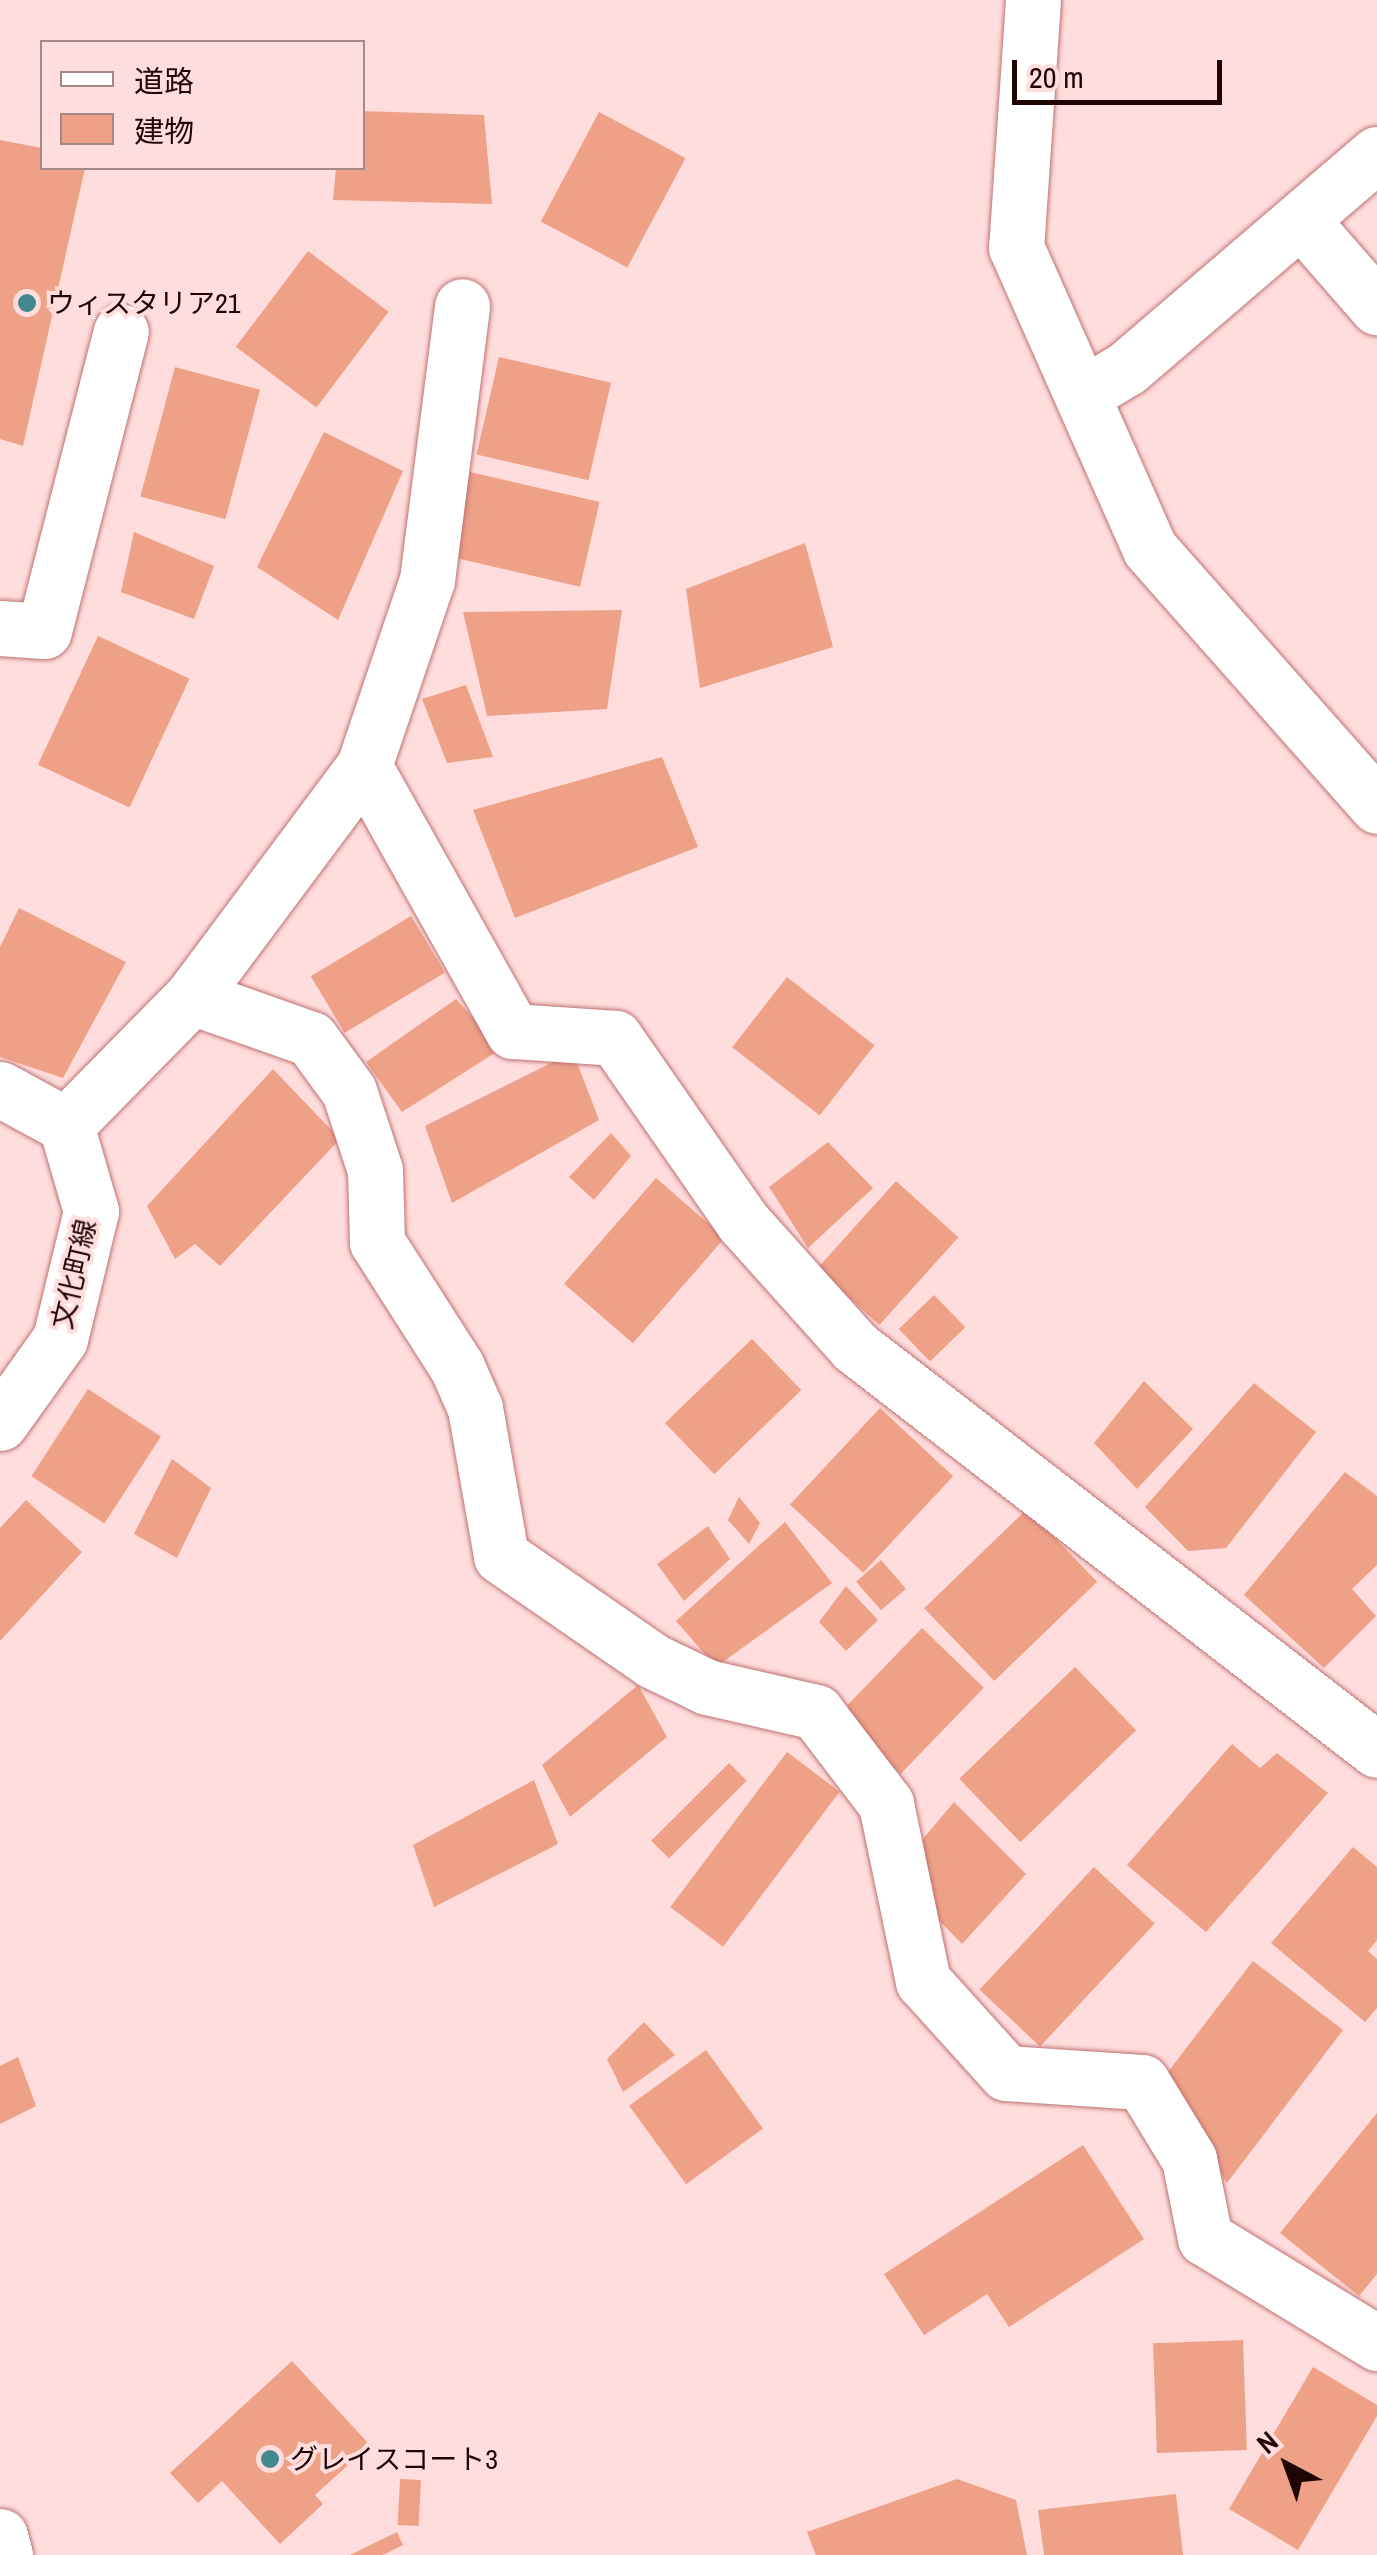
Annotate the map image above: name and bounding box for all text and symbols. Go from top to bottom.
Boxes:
legend [40,40,365,170]
scale bar [1017,40,1227,102]
text: 20 m [1029,57,1084,97]
text: 道路 [134,61,194,101]
text: 建物 [134,111,194,151]
place label: ウィスタリア21 [47,286,241,320]
marker: ウィスタリア21 [16,292,38,314]
street label: 文化町線 [45,1216,103,1332]
north arrow [1237,2415,1337,2515]
text: N [1249,2423,1286,2462]
place label: グレイスコート3 [290,2442,499,2476]
marker: グレイスコート3 [259,2448,281,2470]

